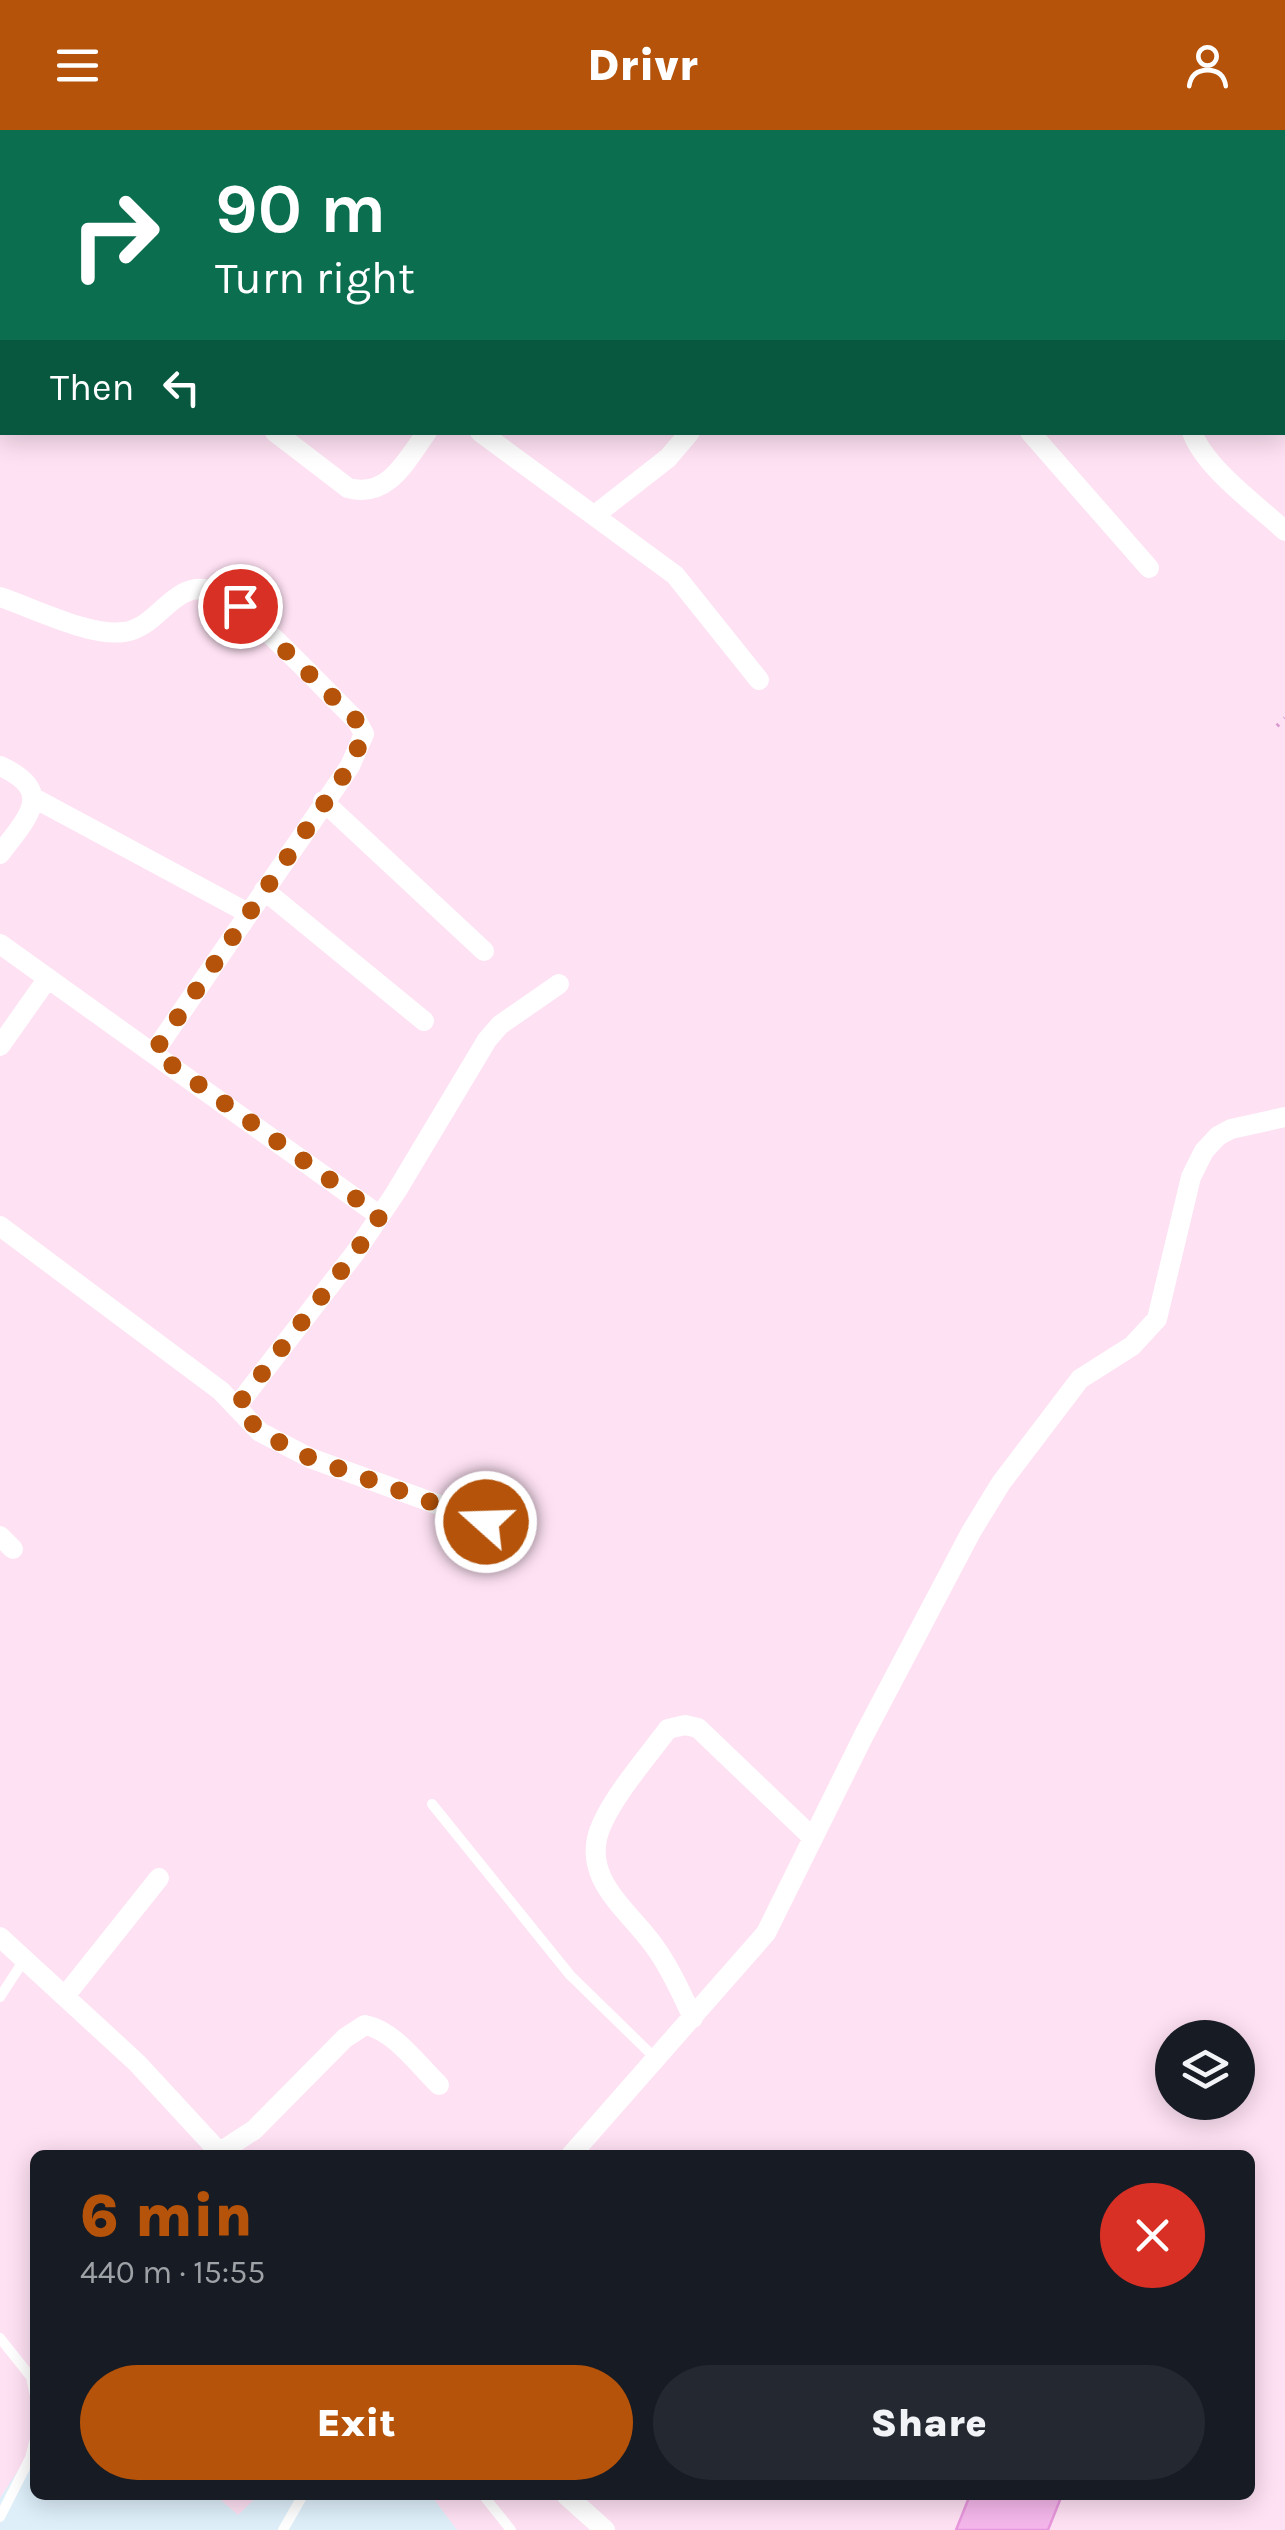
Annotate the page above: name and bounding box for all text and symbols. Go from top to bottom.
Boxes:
icon: menu [50,38,105,93]
icon: person [1180,38,1235,93]
text: Drivr [587,39,698,91]
text: 90 m [215,168,386,250]
icon: right [50,170,180,300]
text: Turn right [215,252,415,304]
icon: left [154,360,209,415]
text: Then [50,365,134,410]
pin [198,564,283,649]
icon: arrive [213,579,268,634]
position arrow [434,1470,538,1574]
map controls [1155,2020,1255,2120]
button: layers [1155,2020,1255,2120]
text: 6 min [80,2181,253,2251]
button: close [1100,2183,1205,2288]
text: 440 m · 15:55 [80,2254,265,2291]
button: Exit [80,2365,633,2480]
button: Share [653,2365,1205,2480]

